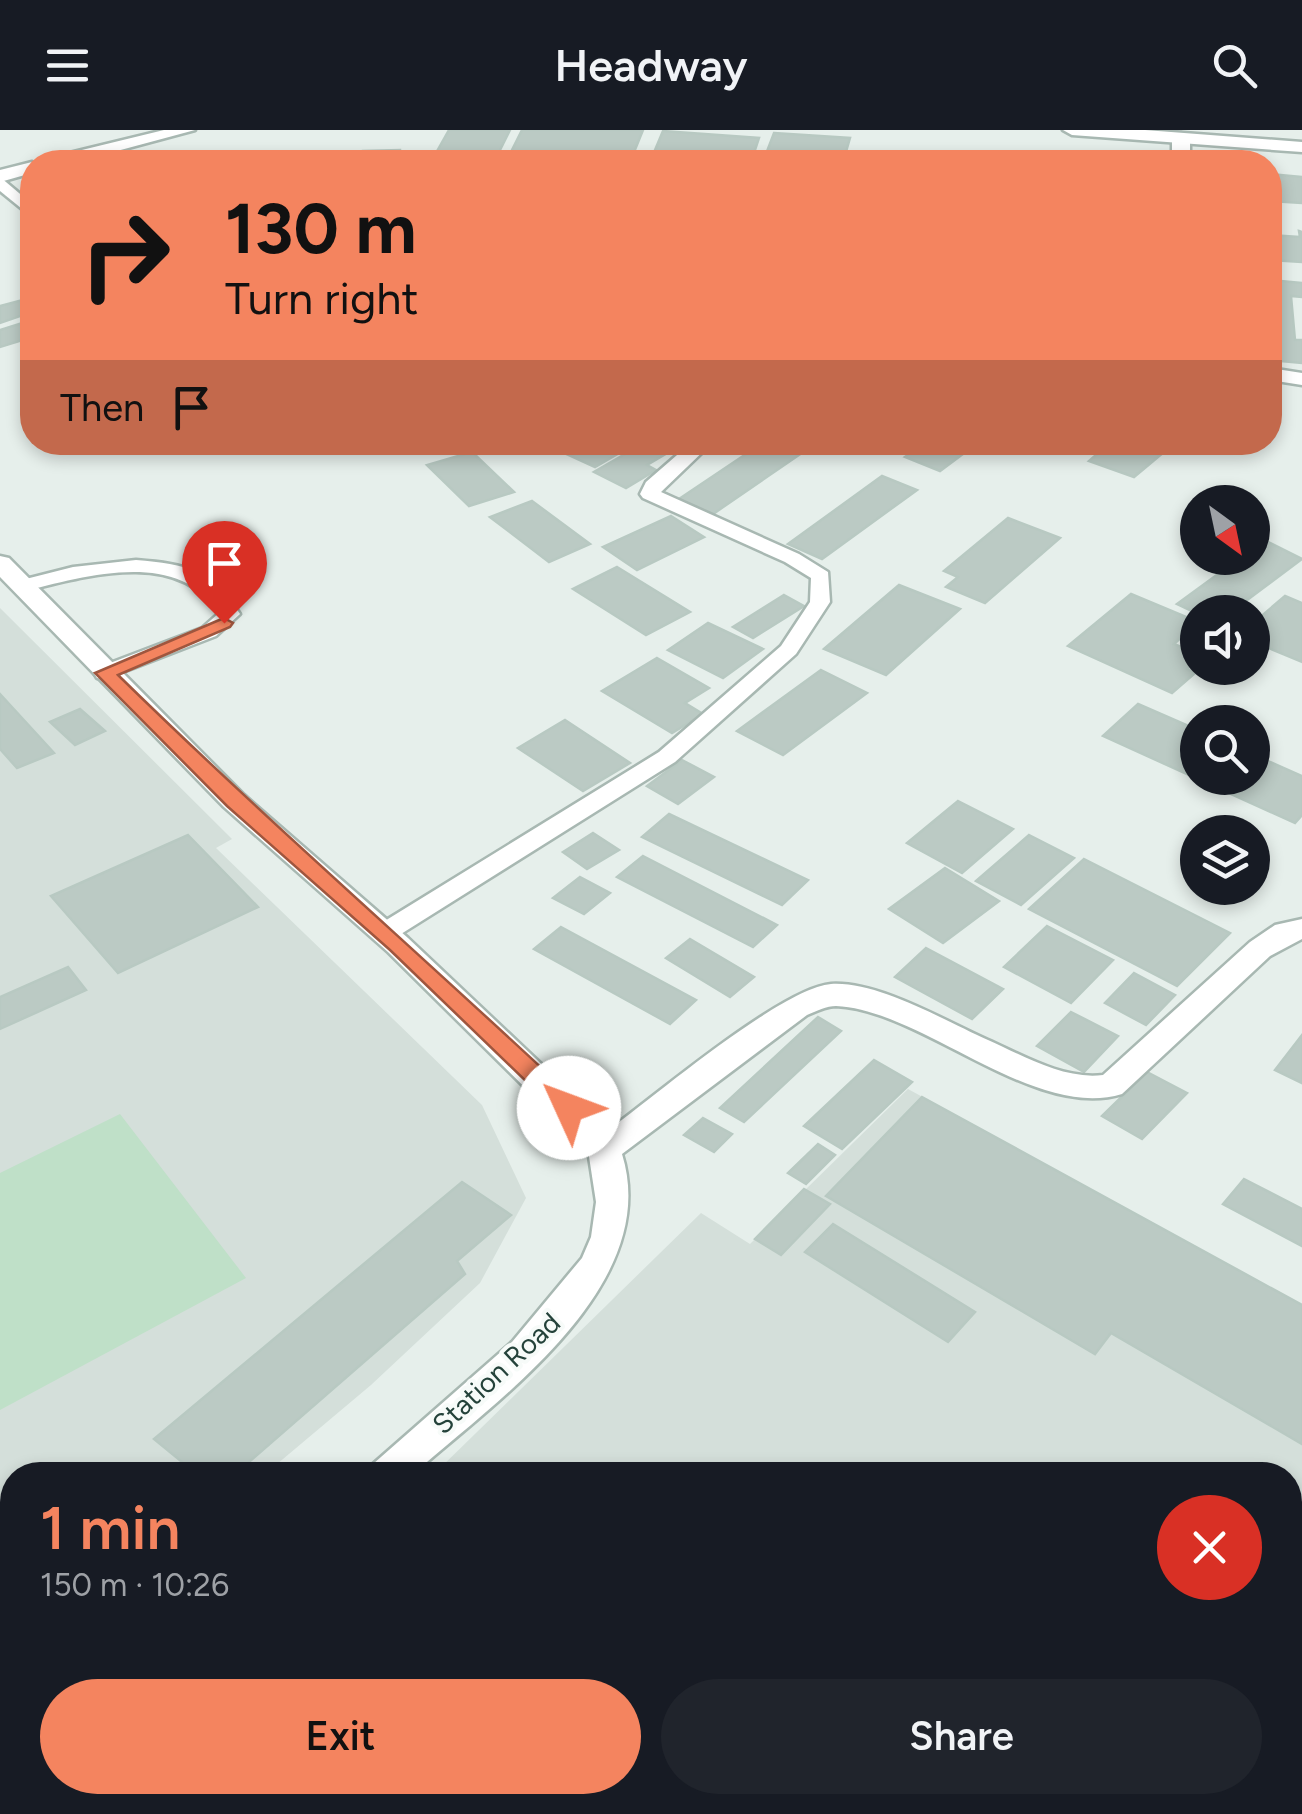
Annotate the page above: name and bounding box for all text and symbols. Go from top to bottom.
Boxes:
icon: menu [40,38,95,93]
text: Headway [555,38,747,92]
icon: search [1207,38,1262,93]
text: 130 m [225,186,417,271]
icon: right [60,190,190,320]
text: Turn right [225,271,418,325]
icon: arrive [164,380,219,435]
text: Then [60,385,144,431]
north arrow [1180,485,1270,575]
map controls [1180,485,1270,905]
pin [182,521,267,624]
icon: arrive [197,536,252,591]
button: sound [1180,595,1270,685]
button: search [1180,705,1270,795]
button: layers [1180,815,1270,905]
position arrow [517,1056,621,1160]
street label: Station Road [425,1305,567,1441]
text: 1 min [40,1492,180,1564]
button: close [1157,1495,1262,1600]
text: 150 m · 10:26 [40,1566,229,1604]
button: Exit [40,1679,641,1794]
button: Share [661,1679,1262,1794]

